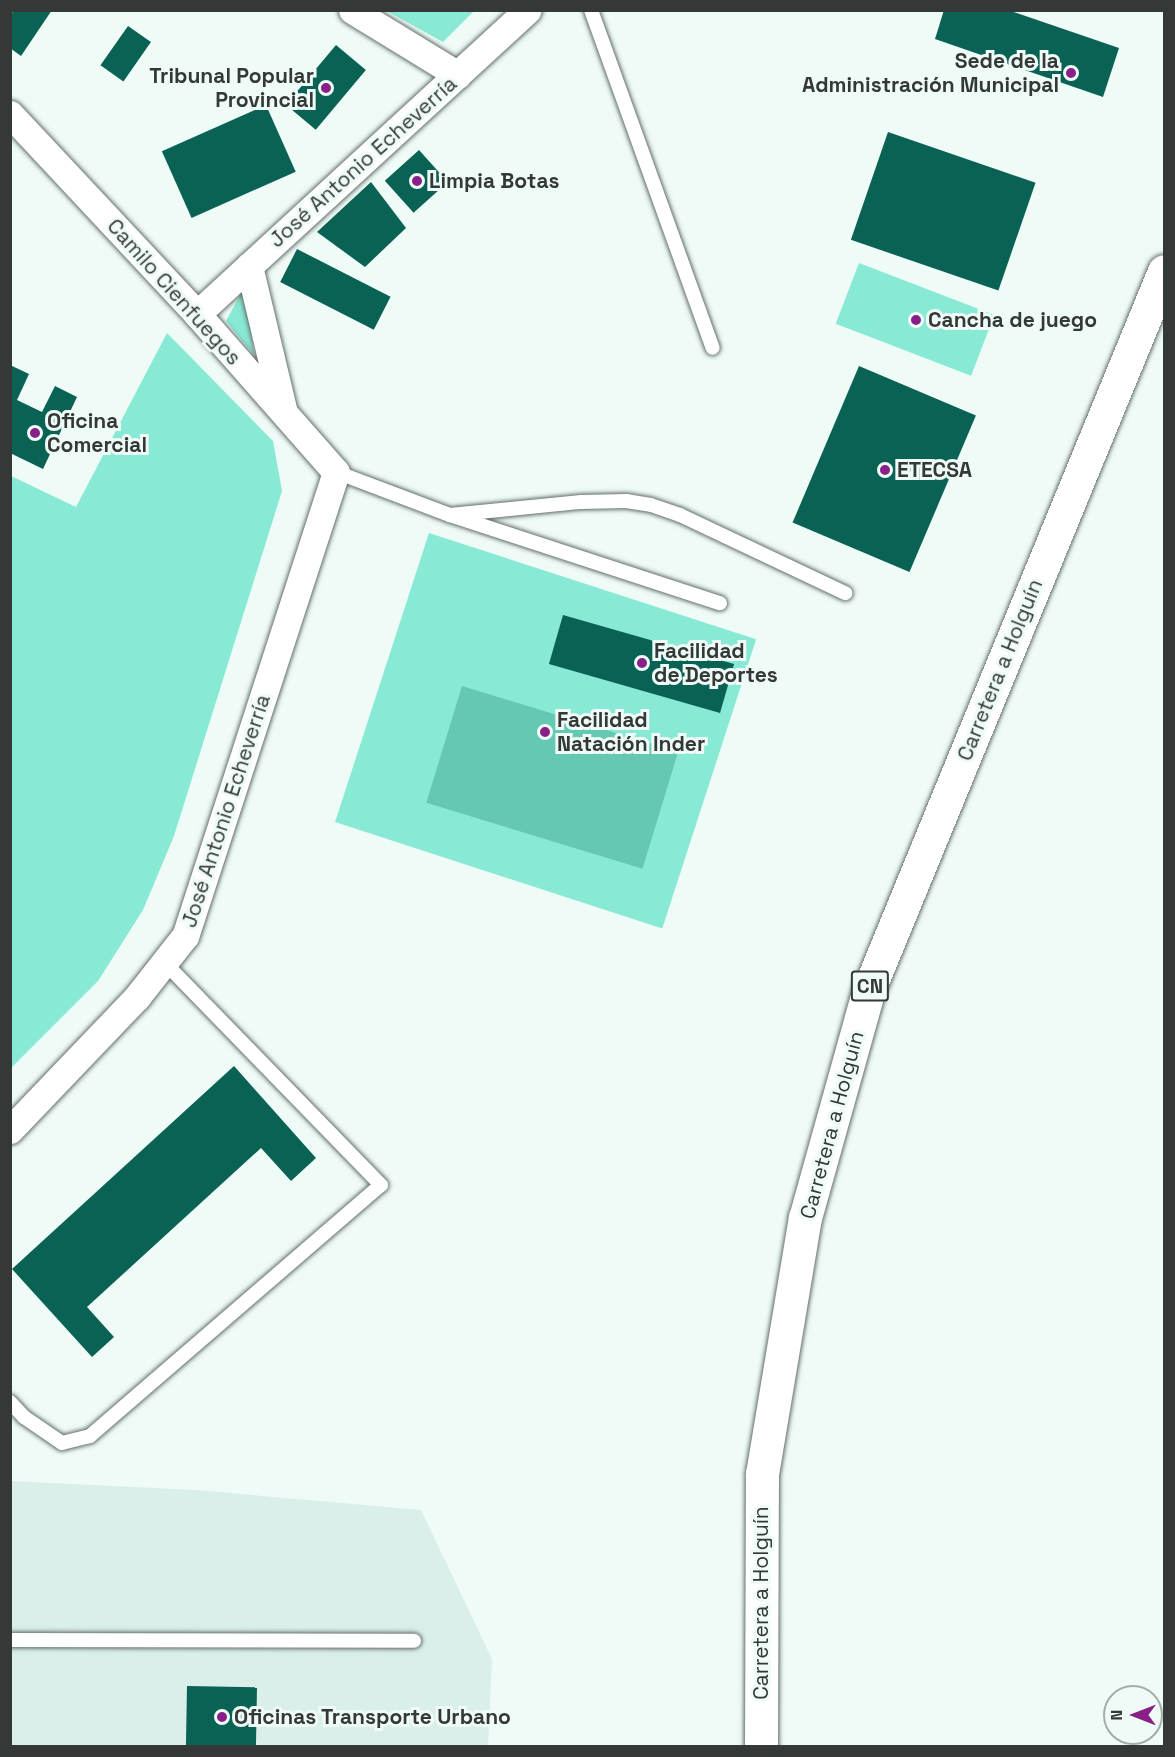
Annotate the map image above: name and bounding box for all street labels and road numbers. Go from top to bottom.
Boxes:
street label: José Antonio Echeverría [264,71,462,253]
street label: Camilo Cienfuegos [102,214,246,370]
street label: Carretera a Holguín [952,576,1048,764]
street label: José Antonio Echeverría [176,691,276,931]
road number: CN [850,969,890,1003]
street label: Carretera a Holguín [795,1028,869,1222]
street label: Carretera a Holguín [748,1506,774,1700]

